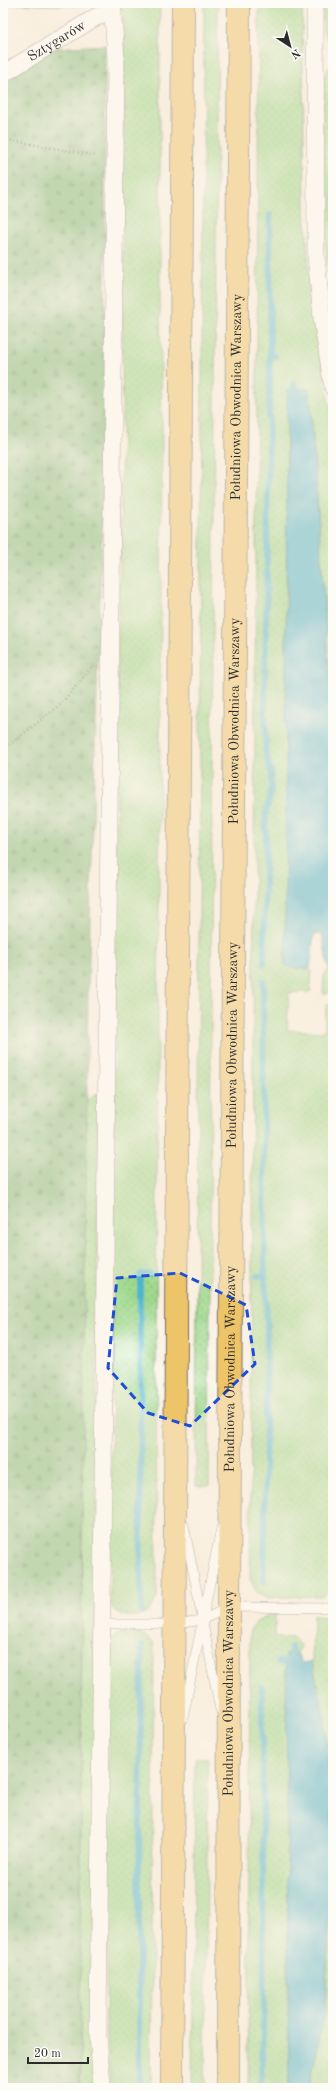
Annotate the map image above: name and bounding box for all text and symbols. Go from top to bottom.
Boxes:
street label: Sztygarów [25,18,88,64]
north arrow [270,26,310,66]
text: N [288,46,302,60]
street label: Południowa Obwodnica Warszawy [229,293,244,501]
street label: Południowa Obwodnica Warszawy [227,617,242,825]
street label: Południowa Obwodnica Warszawy [225,941,240,1149]
street label: Południowa Obwodnica Warszawy [223,1265,238,1473]
street label: Południowa Obwodnica Warszawy [222,1589,236,1796]
scale bar [28,2039,88,2065]
text: 20 m [34,2048,61,2060]

